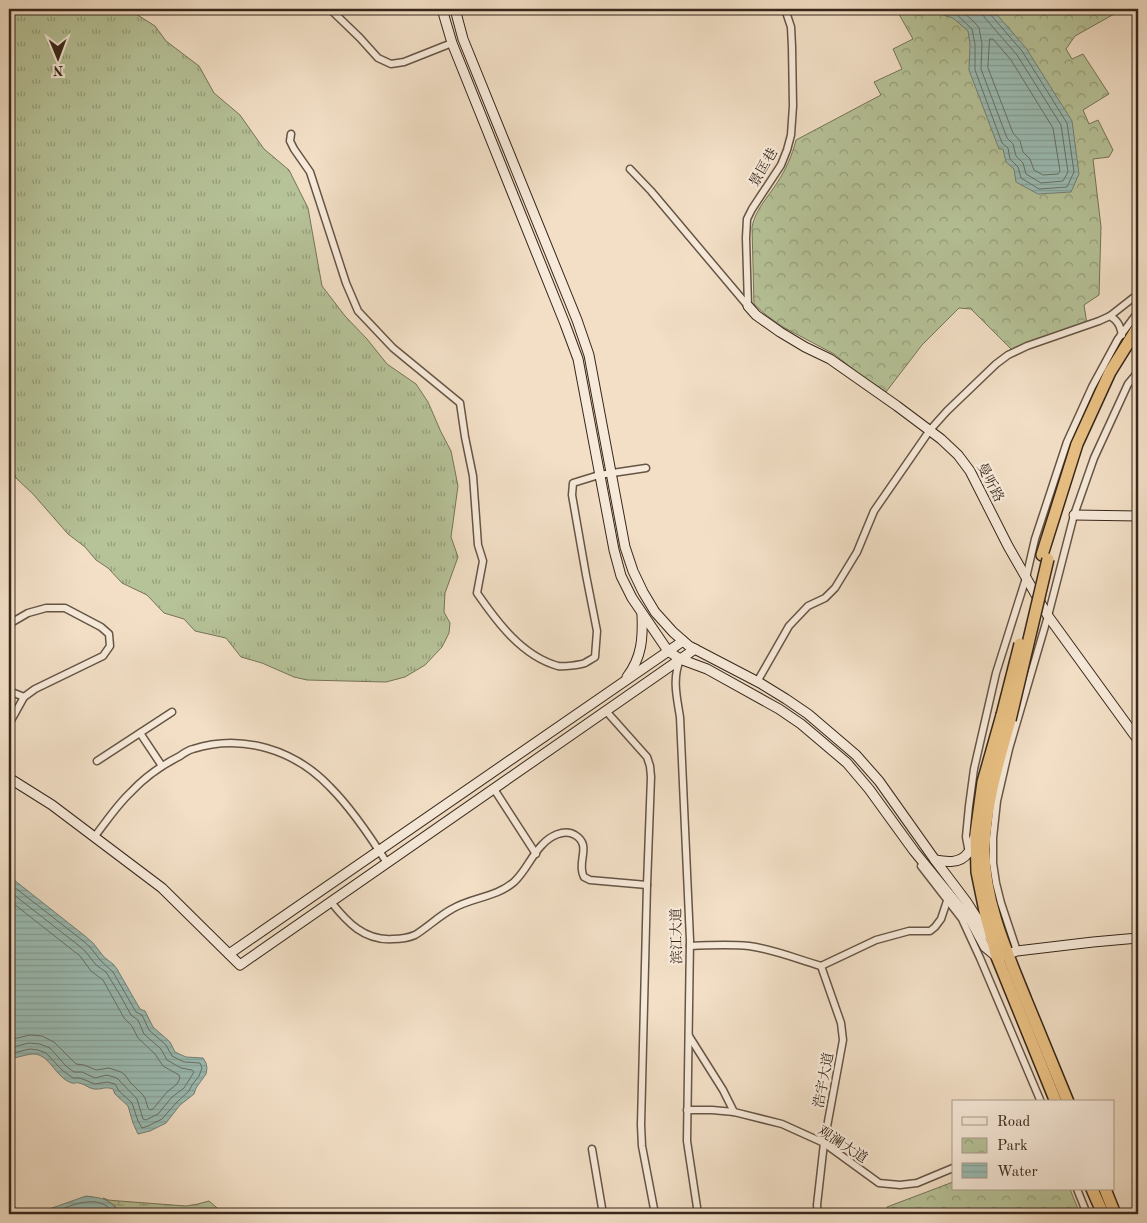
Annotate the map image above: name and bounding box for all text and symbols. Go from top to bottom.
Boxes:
north arrow [32,32,82,82]
text: N [52,63,64,77]
street label: 景匡巷 [746,145,780,189]
street label: 曼听路 [974,460,1007,504]
street label: 滨江大道 [669,908,684,964]
street label: 浩宇大道 [811,1051,836,1109]
legend [952,1100,1114,1190]
text: Road [997,1115,1031,1130]
street label: 观澜大道 [815,1123,870,1166]
text: Park [997,1139,1028,1154]
text: Water [997,1165,1038,1180]

